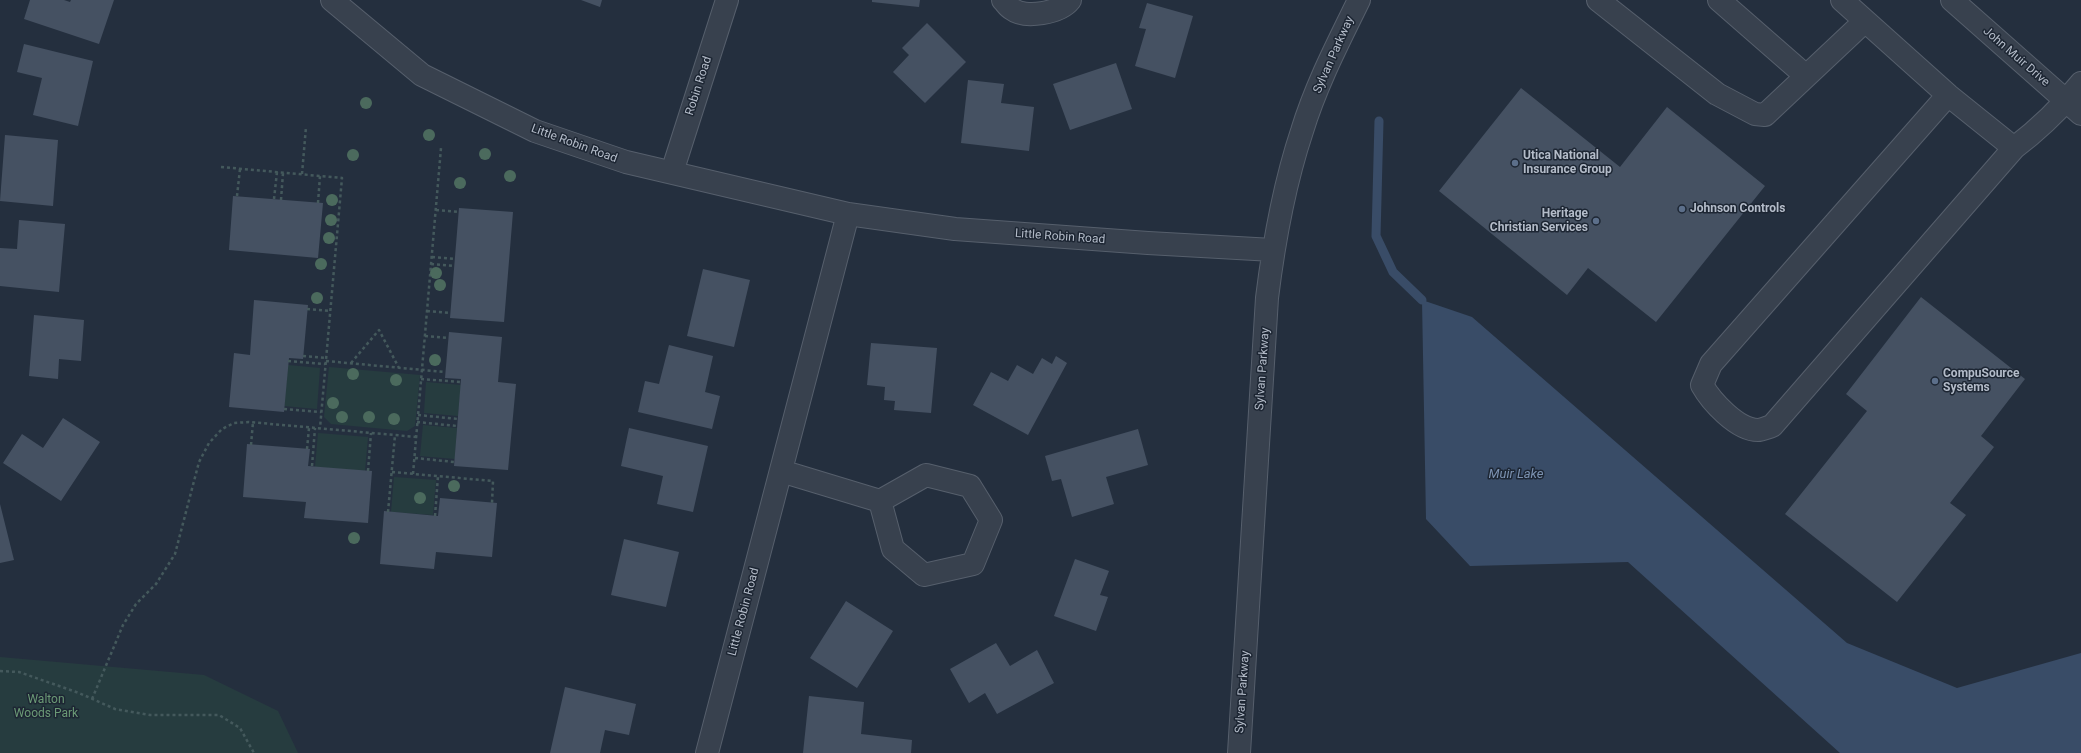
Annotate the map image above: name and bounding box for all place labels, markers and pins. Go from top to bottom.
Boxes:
place label: Utica National Insurance Group [1523,149,1612,177]
marker: Utica National Insurance Group [1510,158,1520,168]
place label: Johnson Controls [1690,202,1785,216]
marker: Johnson Controls [1677,204,1687,214]
place label: Heritage Christian Services [1490,207,1588,235]
marker: Heritage Christian Services [1591,216,1601,226]
place label: CompuSource Systems [1943,367,2019,395]
marker: CompuSource Systems [1930,376,1940,386]

